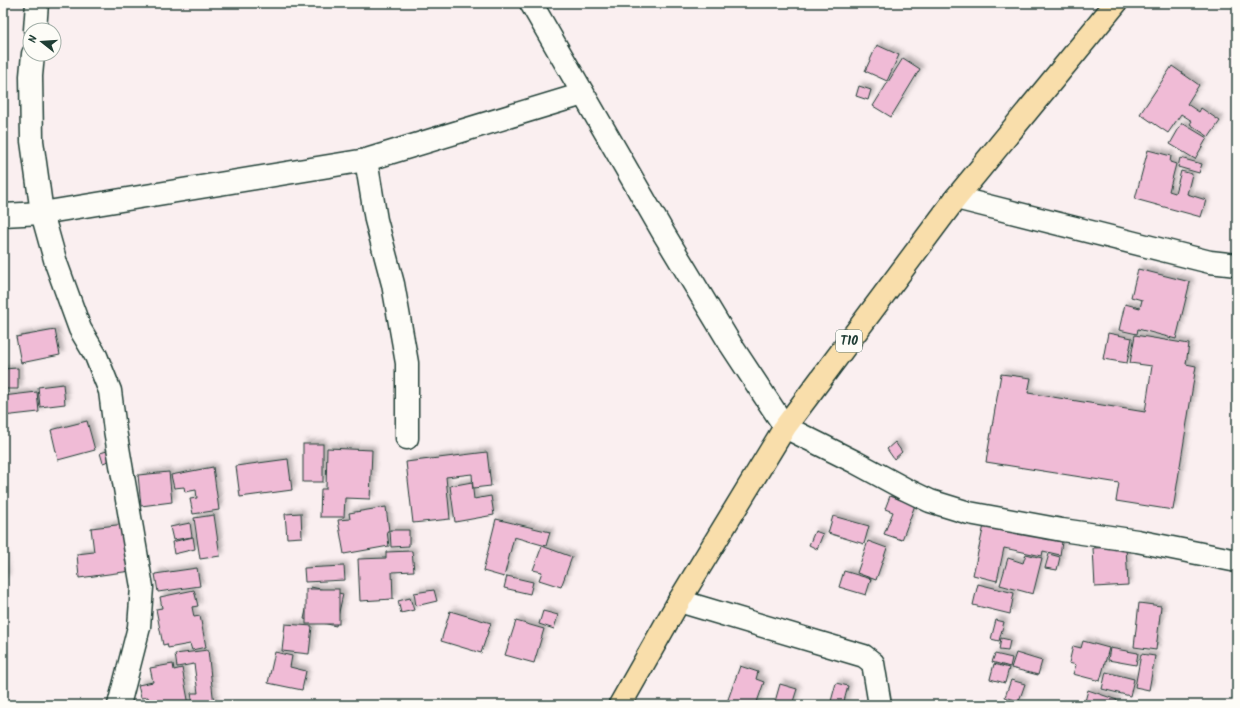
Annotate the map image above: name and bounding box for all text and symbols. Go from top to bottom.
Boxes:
north arrow [22,22,62,62]
text: N [24,33,43,45]
road number: T10 [836,330,862,352]

